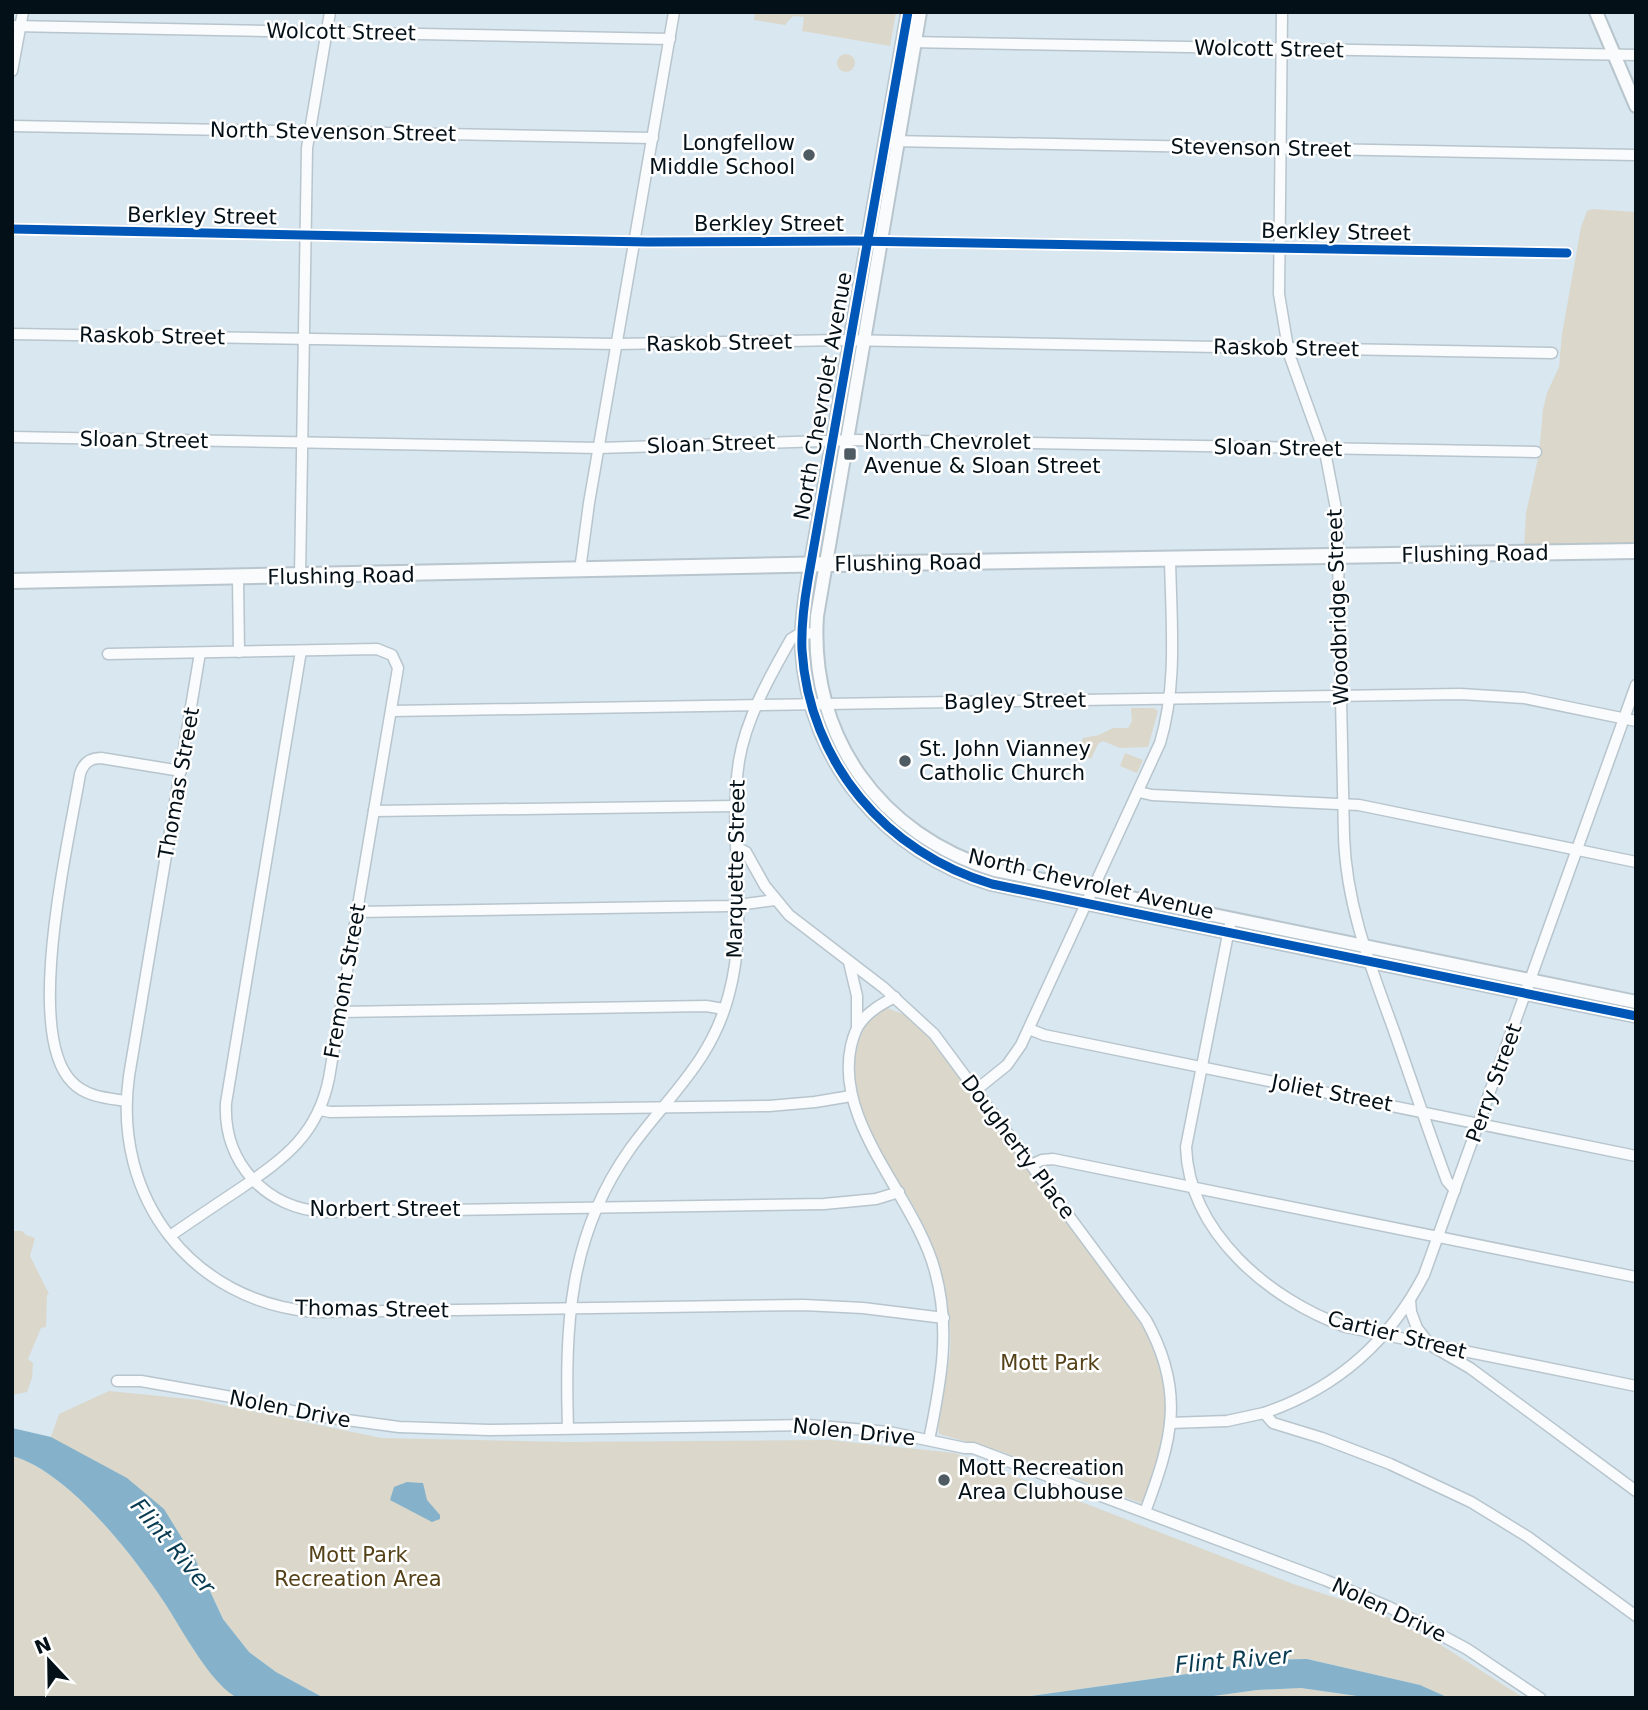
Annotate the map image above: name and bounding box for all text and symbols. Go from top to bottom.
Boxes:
street label: Wolcott Street [266,19,416,45]
street label: Wolcott Street [1194,36,1344,62]
street label: North Stevenson Street [210,118,456,146]
place label: Longfellow Middle School [649,131,795,179]
street label: Stevenson Street [1170,134,1352,162]
marker: Longfellow Middle School [801,147,817,163]
street label: Berkley Street [127,203,277,229]
street label: Berkley Street [694,212,844,236]
street label: Berkley Street [1261,219,1411,245]
street label: North Chevrolet Avenue [789,270,857,522]
street label: Raskob Street [79,323,225,349]
street label: Raskob Street [646,330,792,356]
street label: Raskob Street [1213,335,1359,361]
street label: Sloan Street [79,427,209,453]
street label: Sloan Street [646,430,776,458]
place label: North Chevrolet Avenue & Sloan Street [864,430,1100,478]
street label: Sloan Street [1213,435,1343,461]
marker: North Chevrolet Avenue & Sloan Street [842,446,858,462]
street label: Woodbridge Street [1323,508,1353,706]
street label: Flushing Road [1401,541,1549,567]
street label: Flushing Road [834,550,982,576]
street label: Flushing Road [267,563,415,589]
street label: Bagley Street [944,688,1086,714]
street label: Thomas Street [154,705,204,862]
place label: St. John Vianney Catholic Church [919,737,1091,785]
marker: St. John Vianney Catholic Church [897,753,913,769]
street label: Marquette Street [722,779,750,959]
street label: North Chevrolet Avenue [966,844,1216,924]
street label: Fremont Street [320,902,370,1060]
street label: Perry Street [1461,1020,1527,1146]
street label: Joliet Street [1268,1069,1394,1116]
street label: Dougherty Place [956,1070,1080,1224]
street label: Norbert Street [310,1197,460,1221]
street label: Thomas Street [294,1296,449,1322]
street label: Cartier Street [1325,1306,1469,1364]
park label: Mott Park [1000,1351,1101,1375]
street label: Nolen Drive [227,1385,353,1433]
street label: Nolen Drive [791,1414,917,1450]
place label: Mott Recreation Area Clubhouse [958,1456,1124,1504]
marker: Mott Recreation Area Clubhouse [936,1472,952,1488]
water label: Flint River [126,1493,221,1600]
park label: Mott Park Recreation Area [274,1543,442,1591]
street label: Nolen Drive [1328,1573,1450,1647]
north arrow [14,1626,84,1696]
text: N [31,1632,54,1658]
water label: Flint River [1174,1642,1294,1678]

